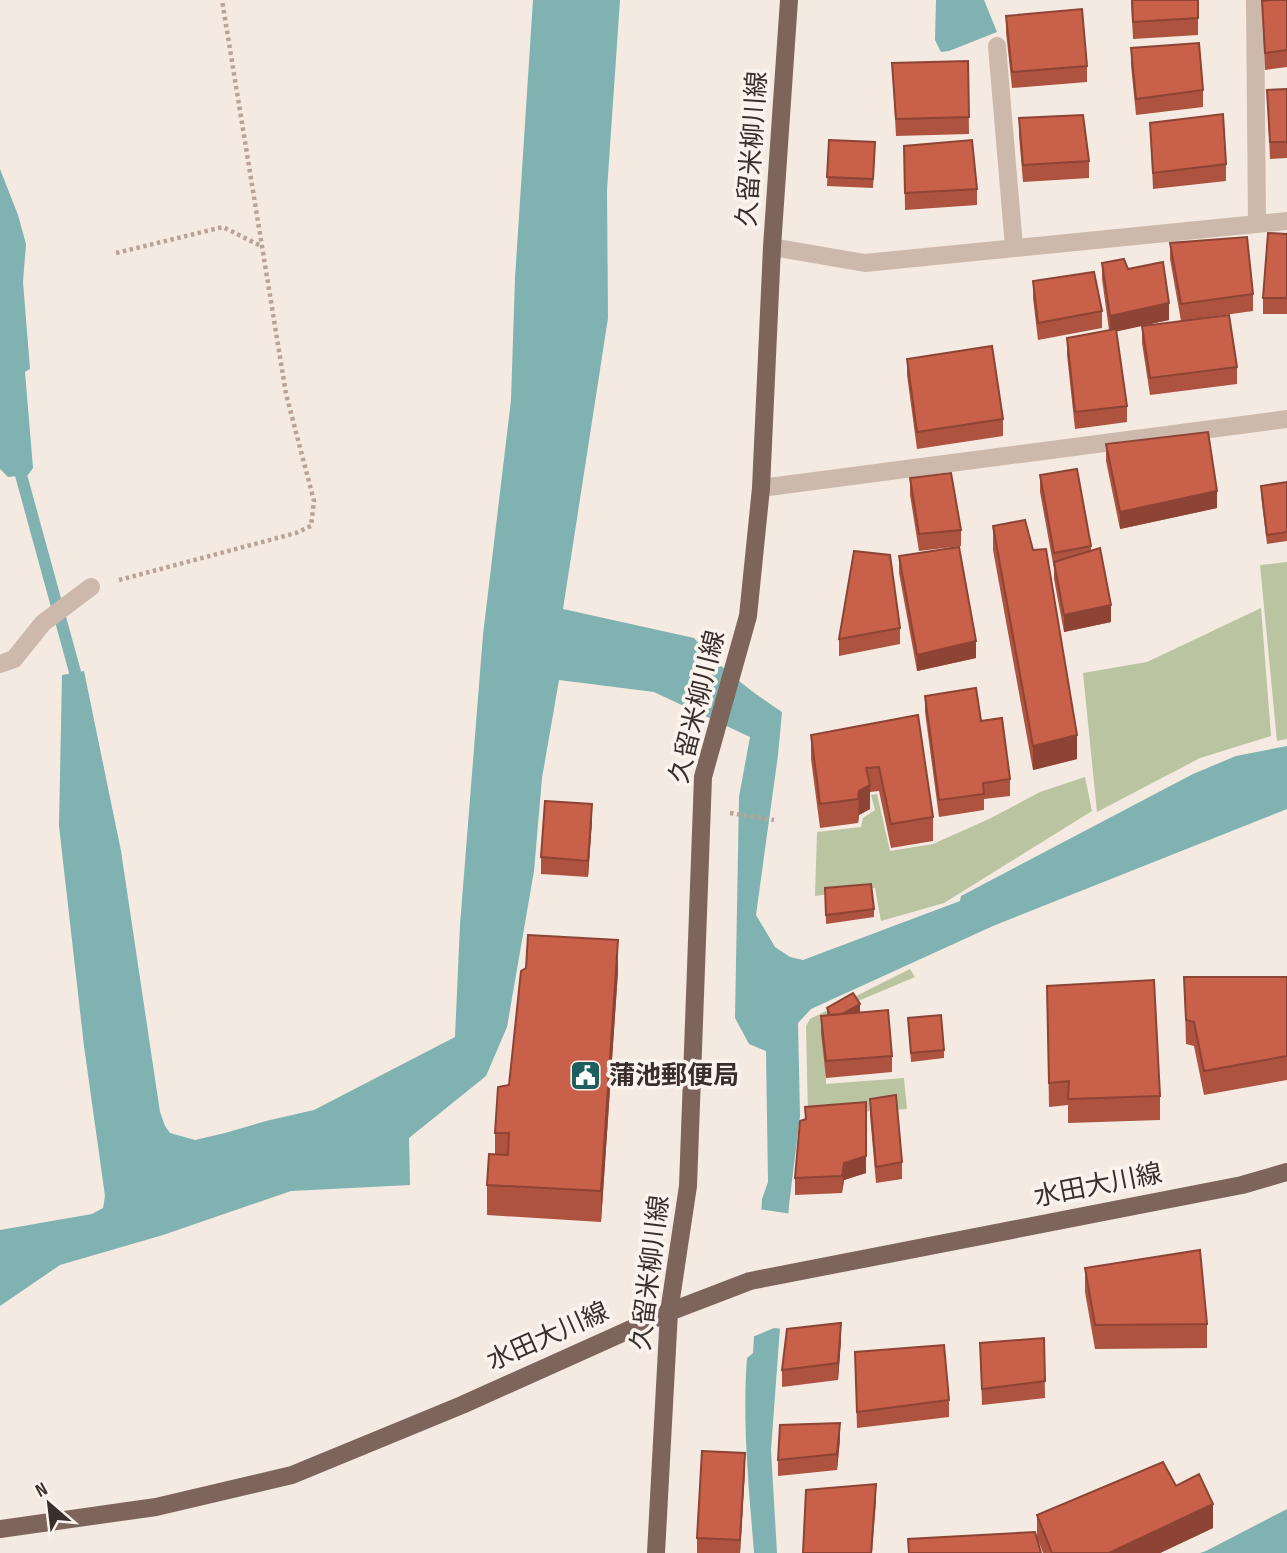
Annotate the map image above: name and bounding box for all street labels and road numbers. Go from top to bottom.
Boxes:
street label: 久留米柳川線 [732,70,774,228]
street label: 久留米柳川線 [664,628,732,786]
street label: 水田大川線 [1031,1158,1165,1214]
street label: 久留米柳川線 [626,1194,676,1352]
street label: 水田大川線 [482,1296,614,1378]

